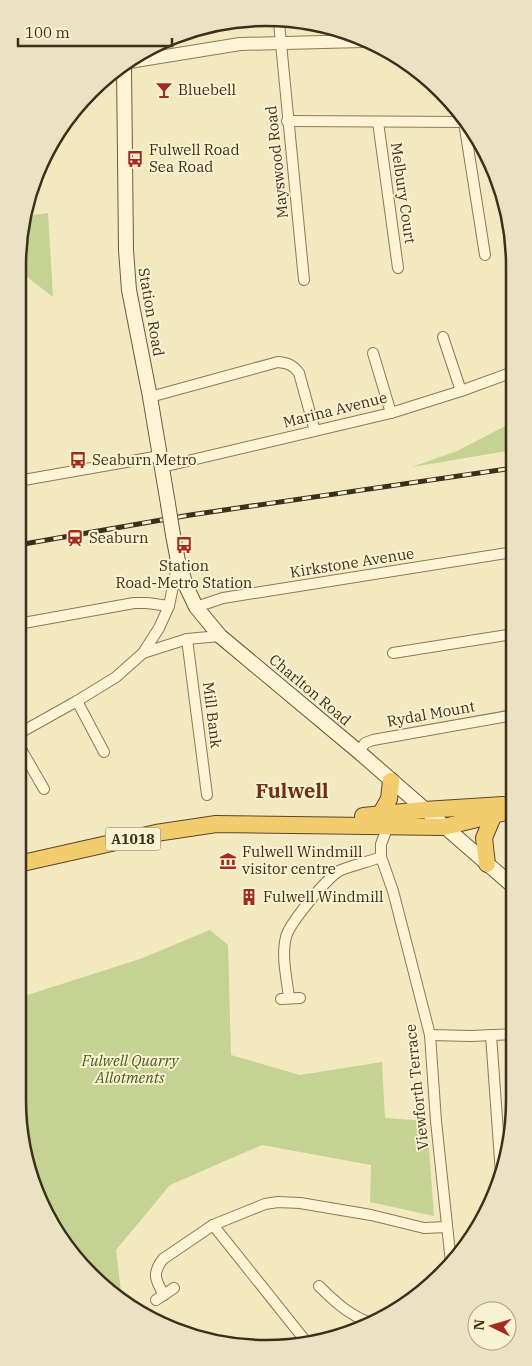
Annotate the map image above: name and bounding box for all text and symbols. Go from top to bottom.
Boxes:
scale bar [18,15,171,47]
text: 100 m [25,23,70,42]
bar icon: Bluebell [154,80,174,100]
place label: Bluebell [178,80,236,99]
street label: Mayswood Road [261,105,292,219]
place label: Fulwell Road Sea Road [149,140,240,176]
street label: Melbury Court [387,141,420,245]
bus stop icon: Fulwell Road Sea Road [125,149,145,169]
street label: Station Road [134,266,169,358]
street label: Marina Avenue [281,387,389,432]
bus stop icon: Seaburn Metro [68,450,88,470]
place label: Seaburn Metro [92,450,197,469]
station icon: Seaburn [65,528,85,548]
place label: Seaburn [89,528,149,547]
bus stop icon: Station Road-Metro Station [174,535,194,555]
street label: Kirkstone Avenue [288,543,415,582]
place label: Station Road-Metro Station [116,556,253,592]
street label: Charlton Road [266,650,355,729]
street label: Mill Bank [199,681,226,750]
street label: Rydal Mount [385,696,476,731]
district label: Fulwell [256,777,328,804]
road number: A1018 [106,828,160,851]
place label: Fulwell Windmill visitor centre [242,842,363,878]
museum icon: Fulwell Windmill visitor centre [218,851,238,871]
building icon: Fulwell Windmill [239,887,259,907]
place label: Fulwell Windmill [263,887,384,906]
street label: Viewforth Terrace [400,1023,433,1151]
park label: Fulwell Quarry Allotments [81,1051,179,1087]
north arrow [467,1301,517,1351]
text: N [470,1319,488,1331]

